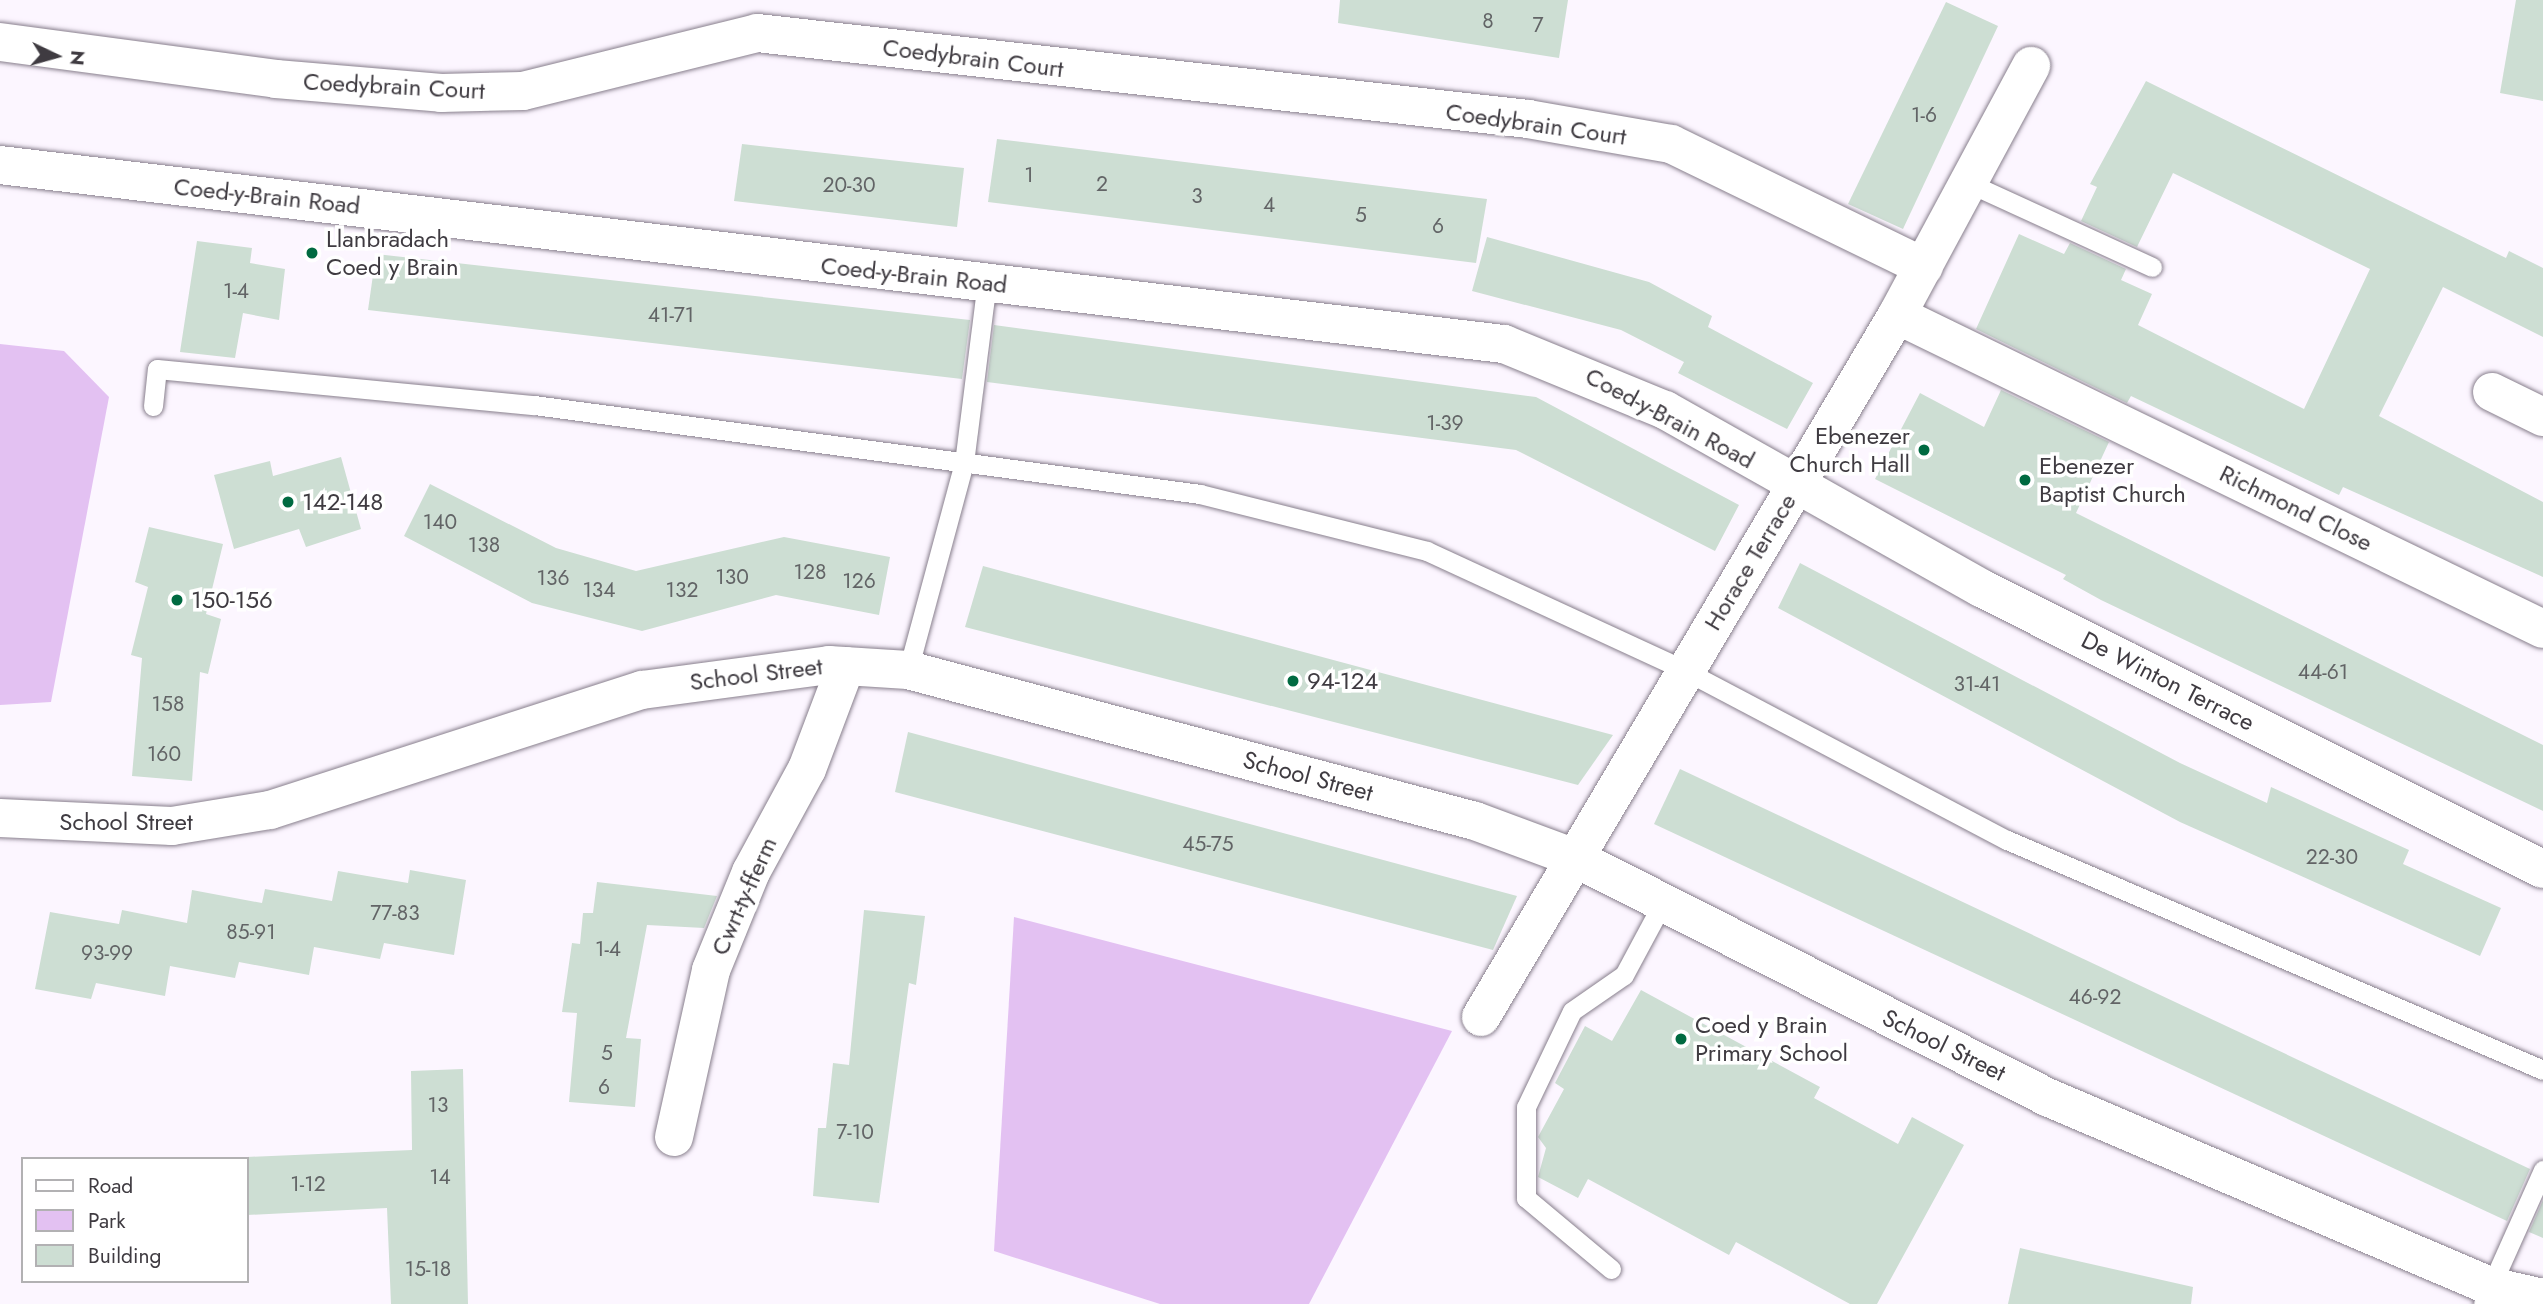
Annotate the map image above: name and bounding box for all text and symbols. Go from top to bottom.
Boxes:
house number: 8 [1482,8,1494,34]
house number: 7 [1532,12,1544,38]
north arrow [21,21,91,91]
street label: Coedybrain Court [881,33,1065,83]
text: N [63,49,92,67]
street label: Coedybrain Court [302,67,486,105]
street label: Coedybrain Court [1444,97,1628,151]
house number: 1-6 [1911,102,1937,128]
house number: 1 [1024,162,1034,188]
house number: 2 [1096,171,1108,197]
street label: Coed-y-Brain Road [172,172,362,220]
house number: 20-30 [822,172,876,198]
house number: 3 [1191,183,1203,209]
house number: 4 [1263,192,1275,218]
house number: 5 [1355,202,1367,228]
house number: 6 [1432,213,1444,239]
place label: Llanbradach Coed y Brain [326,225,459,281]
marker: Llanbradach Coed y Brain [304,245,320,261]
street label: Coed-y-Brain Road [819,251,1009,299]
house number: 1-4 [223,278,249,304]
house number: 41-71 [648,302,694,328]
street label: Coed-y-Brain Road [1581,361,1759,475]
house number: 1-39 [1426,410,1464,436]
place label: Ebenezer Church Hall [1789,422,1910,478]
marker: Ebenezer Church Hall [1916,442,1932,458]
place label: Ebenezer Baptist Church [2039,452,2186,508]
street label: Richmond Close [2215,459,2377,557]
marker: Ebenezer Baptist Church [2017,472,2033,488]
place label: 142-148 [302,488,383,516]
street label: Horace Terrace [1698,489,1802,635]
marker: 142-148 [280,494,296,510]
house number: 140 [423,509,457,535]
house number: 138 [468,532,500,558]
house number: 128 [794,559,826,585]
house number: 130 [715,564,749,590]
house number: 136 [536,565,570,591]
house number: 126 [842,568,876,594]
house number: 134 [582,577,616,603]
house number: 132 [666,577,698,603]
place label: 150-156 [191,586,273,614]
marker: 150-156 [169,592,185,608]
street label: De Winton Terrace [2077,625,2259,737]
street label: School Street [688,652,824,696]
house number: 44-61 [2298,659,2348,685]
place label: 94-124 [1307,667,1378,695]
house number: 31-41 [1953,671,2001,697]
marker: 94-124 [1285,673,1301,689]
house number: 158 [152,691,184,717]
house number: 160 [147,741,181,767]
street label: School Street [1240,745,1376,807]
street label: School Street [59,808,193,836]
house number: 45-75 [1182,831,1234,857]
street label: Cwrt-ty-fferm [705,833,783,959]
house number: 22-30 [2306,844,2358,870]
house number: 77-83 [370,900,420,926]
house number: 85-91 [226,919,276,945]
house number: 1-4 [595,936,621,962]
house number: 93-99 [81,940,133,966]
house number: 46-92 [2069,984,2121,1010]
street label: School Street [1878,1003,2010,1087]
place label: Coed y Brain Primary School [1695,1011,1848,1067]
marker: Coed y Brain Primary School [1673,1031,1689,1047]
house number: 5 [601,1040,613,1066]
house number: 6 [598,1074,610,1100]
house number: 13 [428,1092,448,1118]
house number: 7-10 [836,1119,874,1145]
legend [21,1157,248,1283]
house number: 14 [429,1164,451,1190]
text: Road [88,1171,133,1201]
house number: 1-12 [290,1171,326,1197]
text: Park [88,1206,125,1236]
text: Building [88,1241,161,1271]
house number: 15-18 [405,1256,451,1282]

